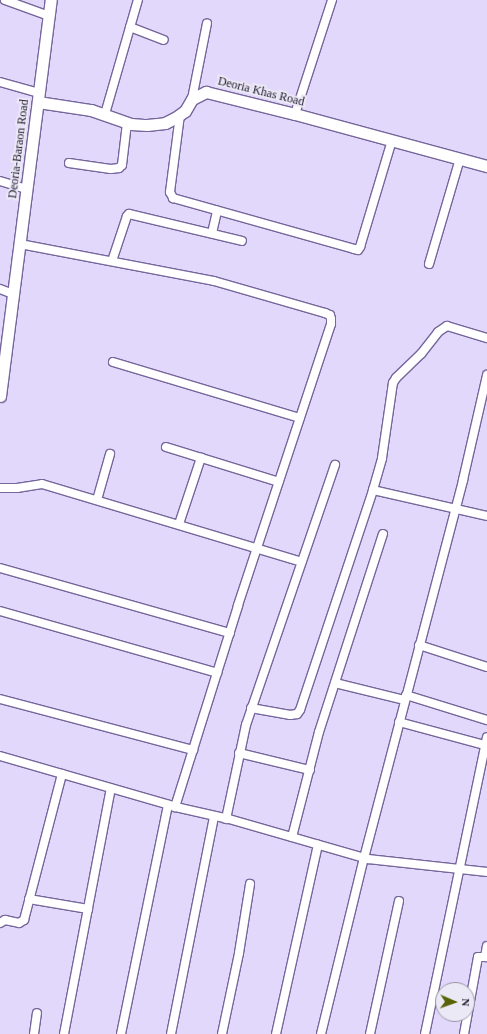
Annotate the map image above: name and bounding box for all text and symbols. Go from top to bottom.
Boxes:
street label: Deoria Khas Road [216,74,306,110]
street label: Deoria-Baraon Road [6,99,32,199]
north arrow [435,982,475,1022]
text: N [460,998,472,1007]

